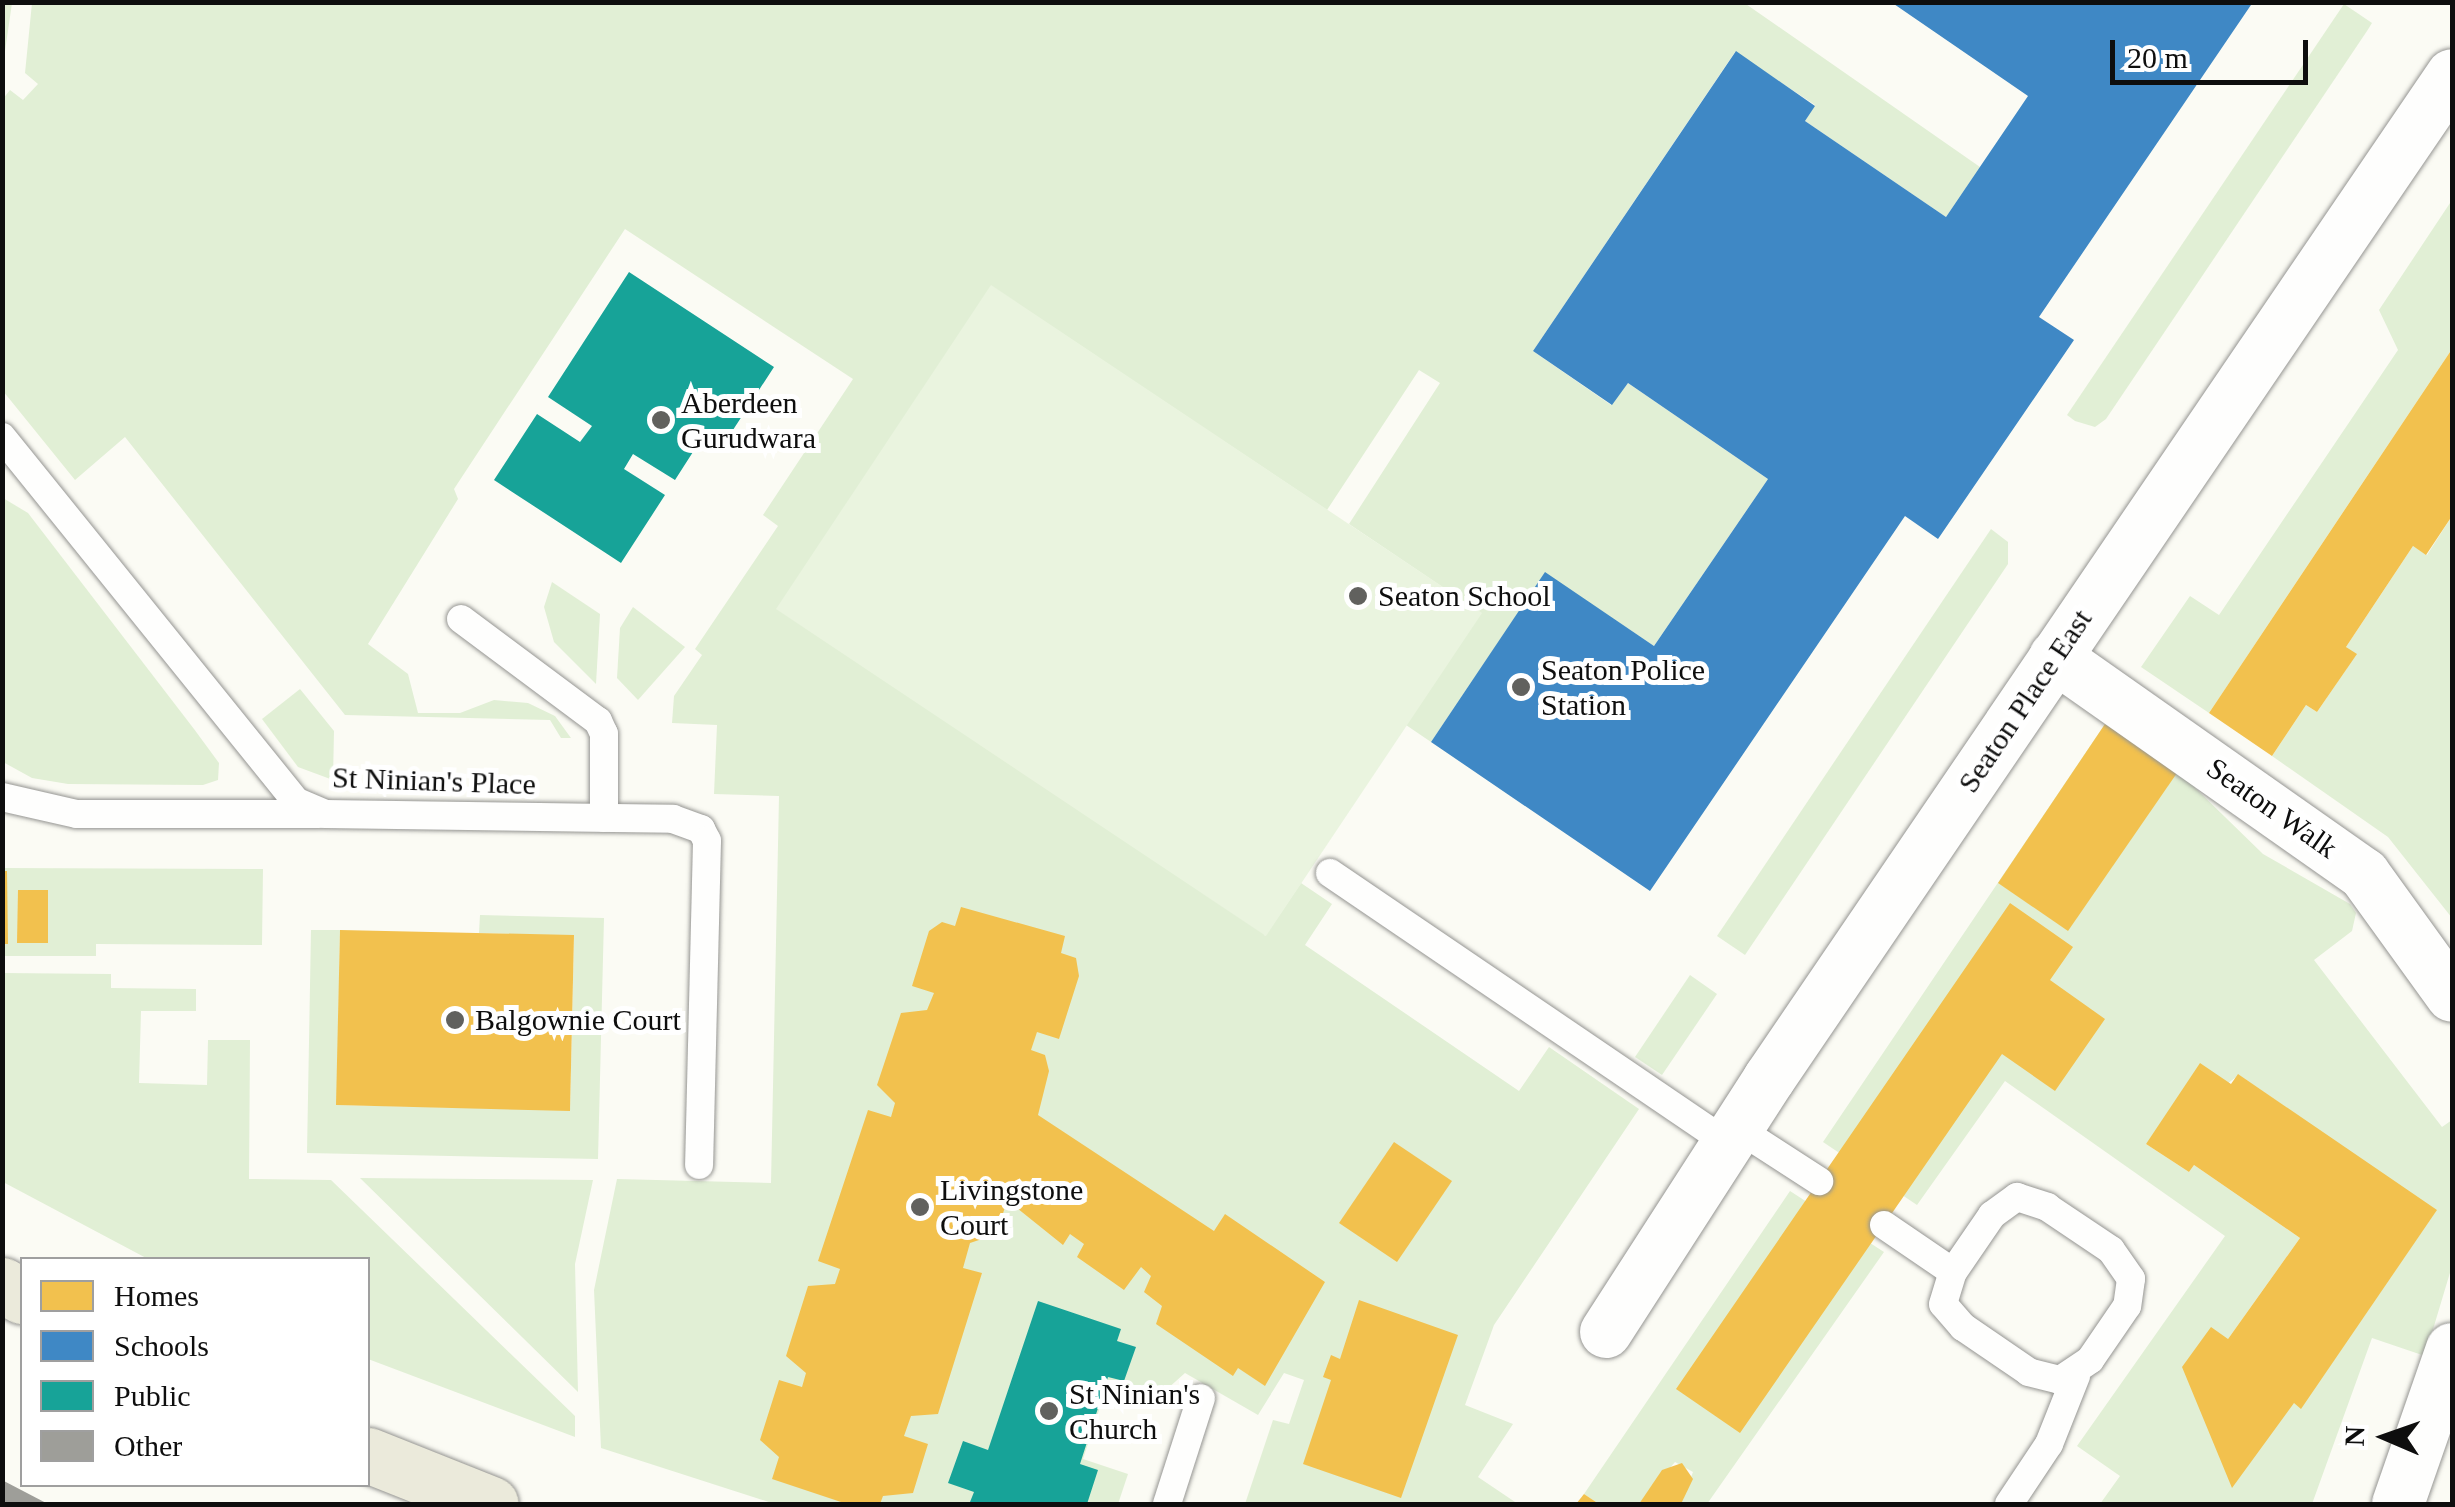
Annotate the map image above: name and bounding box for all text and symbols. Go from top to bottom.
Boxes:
scale bar [2115,20,2312,82]
text: 20 m [2127,41,2188,74]
place label: Aberdeen Gurudwara [681,385,816,456]
marker: Aberdeen Gurudwara [650,409,672,431]
place label: Seaton School [1378,578,1550,614]
marker: Seaton School [1347,585,1369,607]
street label: Seaton Place East [1950,603,2100,799]
place label: Seaton Police Station [1541,652,1705,722]
marker: Seaton Police Station [1510,676,1532,698]
street label: Seaton Walk [2200,750,2344,866]
street label: St Ninian's Place [332,759,536,803]
place label: Balgownie Court [475,1002,681,1038]
marker: Balgownie Court [444,1009,466,1031]
place label: Livingstone Court [940,1172,1083,1242]
marker: Livingstone Court [909,1196,931,1218]
legend [20,1257,370,1487]
text: Homes [114,1279,199,1312]
text: Schools [114,1329,209,1362]
place label: St Ninian's Church [1069,1376,1200,1446]
text: Public [114,1379,191,1412]
north arrow [2335,1387,2435,1487]
marker: St Ninian's Church [1038,1400,1060,1422]
text: N [2339,1425,2370,1447]
text: Other [114,1429,182,1462]

